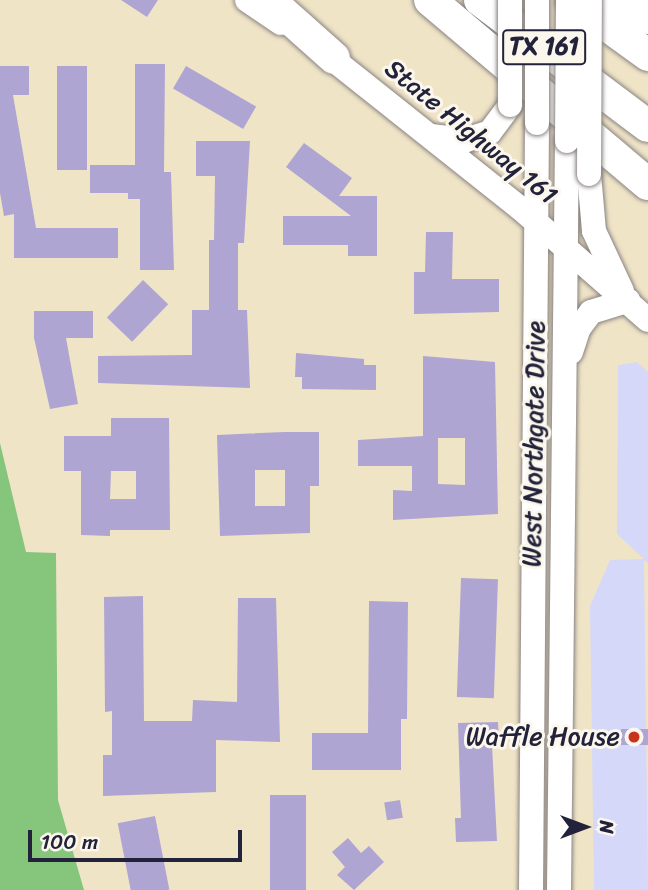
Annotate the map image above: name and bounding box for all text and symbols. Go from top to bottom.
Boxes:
road number: TX 161 [502,27,586,68]
street label: State Highway 161 [378,53,564,211]
street label: West Northgate Drive [516,321,552,567]
place label: Waffle House [466,721,620,753]
marker: Waffle House [626,729,642,745]
north arrow [550,792,620,862]
scale bar [32,816,245,860]
text: N [590,820,623,834]
text: 100 m [41,823,98,861]

